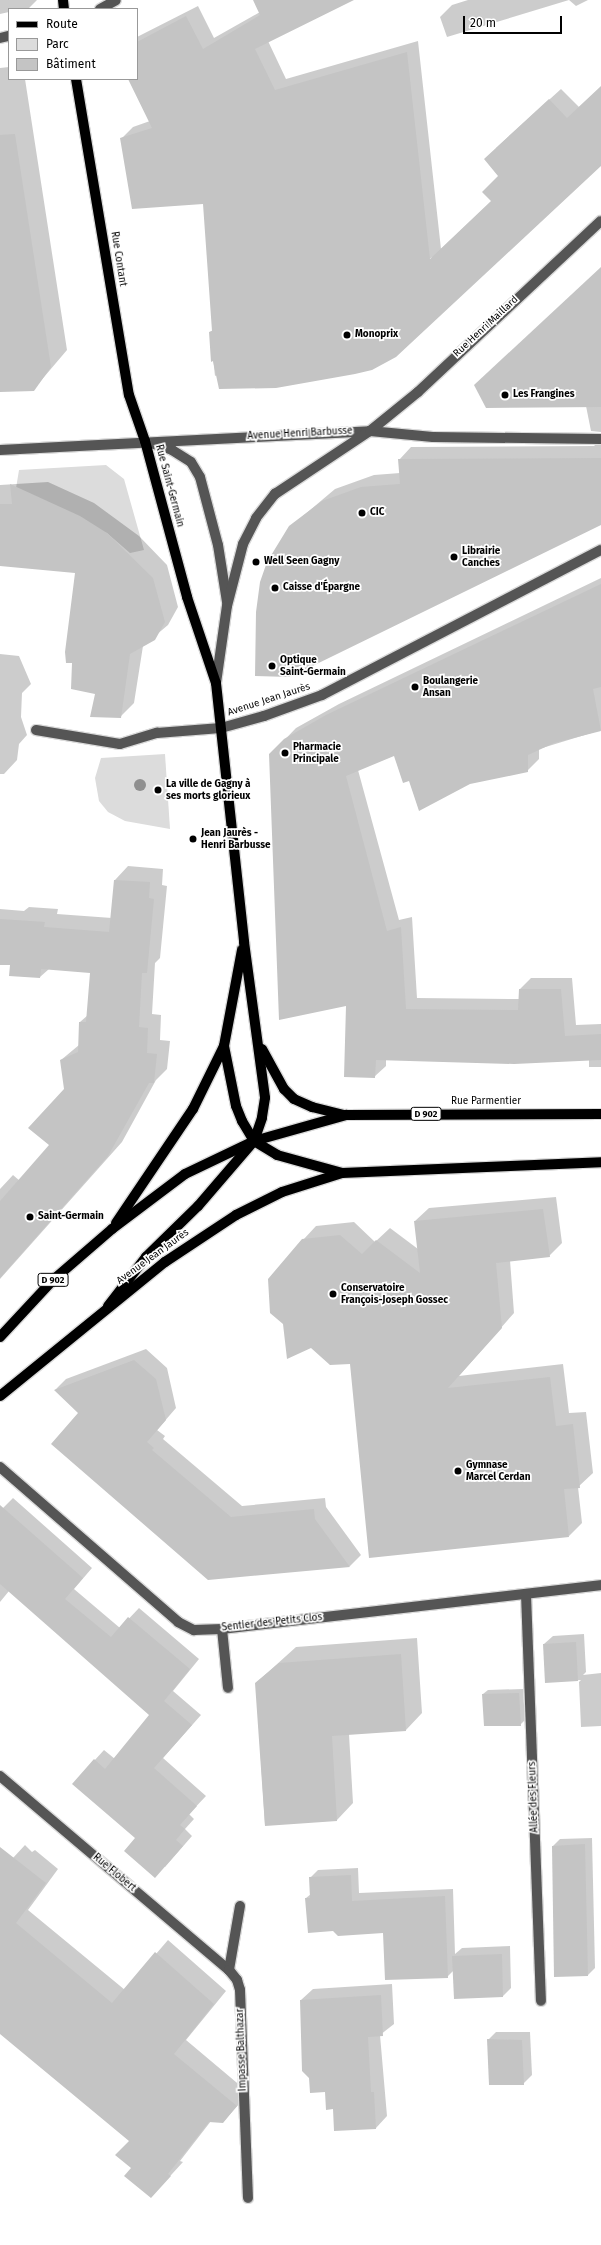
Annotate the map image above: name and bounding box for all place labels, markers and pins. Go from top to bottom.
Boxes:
place label: Monoprix [355,329,398,341]
marker: Monoprix [342,330,352,340]
place label: Les Frangines [513,389,574,401]
marker: Les Frangines [500,390,510,400]
place label: CIC [370,507,384,519]
marker: CIC [357,508,367,518]
place label: Librairie Canches [462,545,500,568]
marker: Librairie Canches [449,552,459,562]
place label: Well Seen Gagny [264,556,339,568]
marker: Well Seen Gagny [251,557,261,567]
place label: Caisse d'Épargne [283,582,360,594]
marker: Caisse d'Épargne [270,583,280,593]
place label: Optique Saint-Germain [280,654,346,678]
marker: Optique Saint-Germain [267,661,277,671]
place label: Boulangerie Ansan [423,675,478,698]
marker: Boulangerie Ansan [410,682,420,692]
place label: Pharmacie Principale [293,741,341,764]
marker: Pharmacie Principale [280,748,290,758]
place label: La ville de Gagny à ses morts glorieux [166,778,251,802]
marker: La ville de Gagny à ses morts glorieux [153,785,163,795]
place label: Jean Jaurès - Henri Barbusse [201,827,271,850]
marker: Jean Jaurès - Henri Barbusse [188,834,198,844]
place label: Saint-Germain [38,1211,104,1223]
marker: Saint-Germain [25,1212,35,1222]
place label: Conservatoire François-Joseph Gossec [341,1282,448,1306]
marker: Conservatoire François-Joseph Gossec [328,1289,338,1299]
place label: Gymnase Marcel Cerdan [466,1459,531,1482]
marker: Gymnase Marcel Cerdan [453,1466,463,1476]

